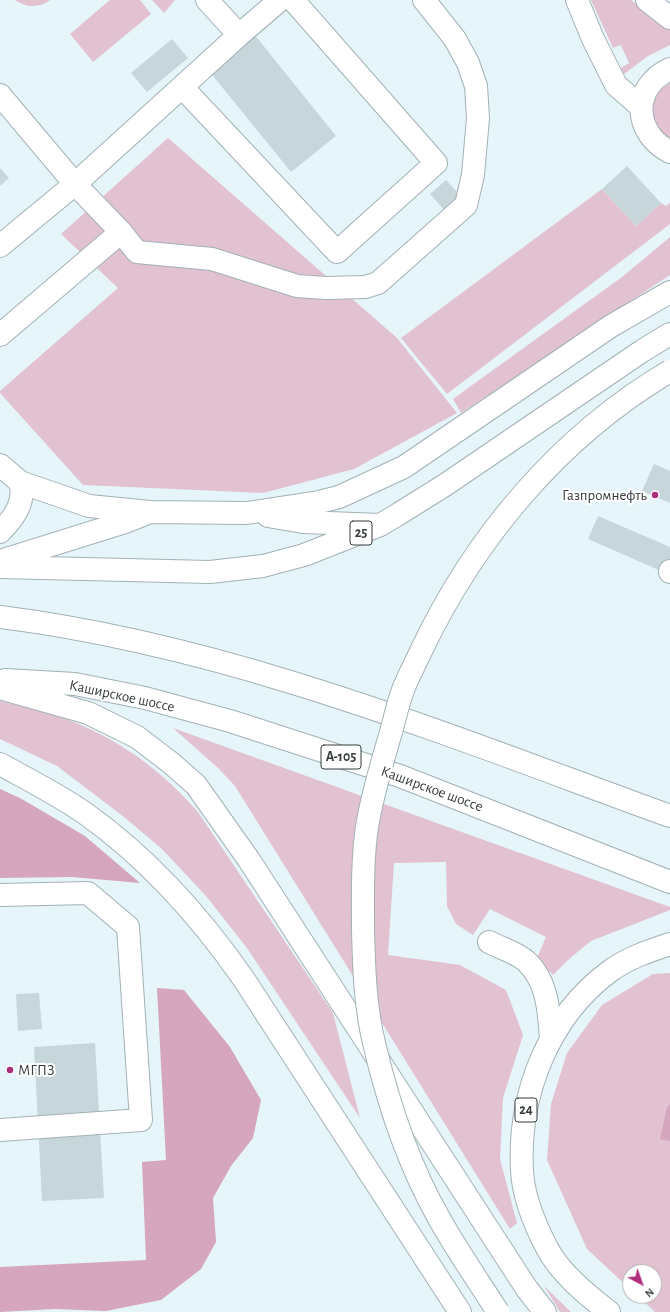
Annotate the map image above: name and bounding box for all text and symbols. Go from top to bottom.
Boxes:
place label: Газпромнефть [562,486,647,504]
marker: Газпромнефть [650,490,660,500]
road number: 25 [350,521,372,545]
street label: Каширское шоссе [68,676,176,716]
road number: А-105 [321,745,361,769]
street label: Каширское шоссе [378,762,486,816]
place label: МГПЗ [18,1061,55,1079]
marker: МГПЗ [5,1065,15,1075]
road number: 24 [515,1098,537,1122]
north arrow [622,1264,662,1304]
text: N [643,1286,656,1299]

